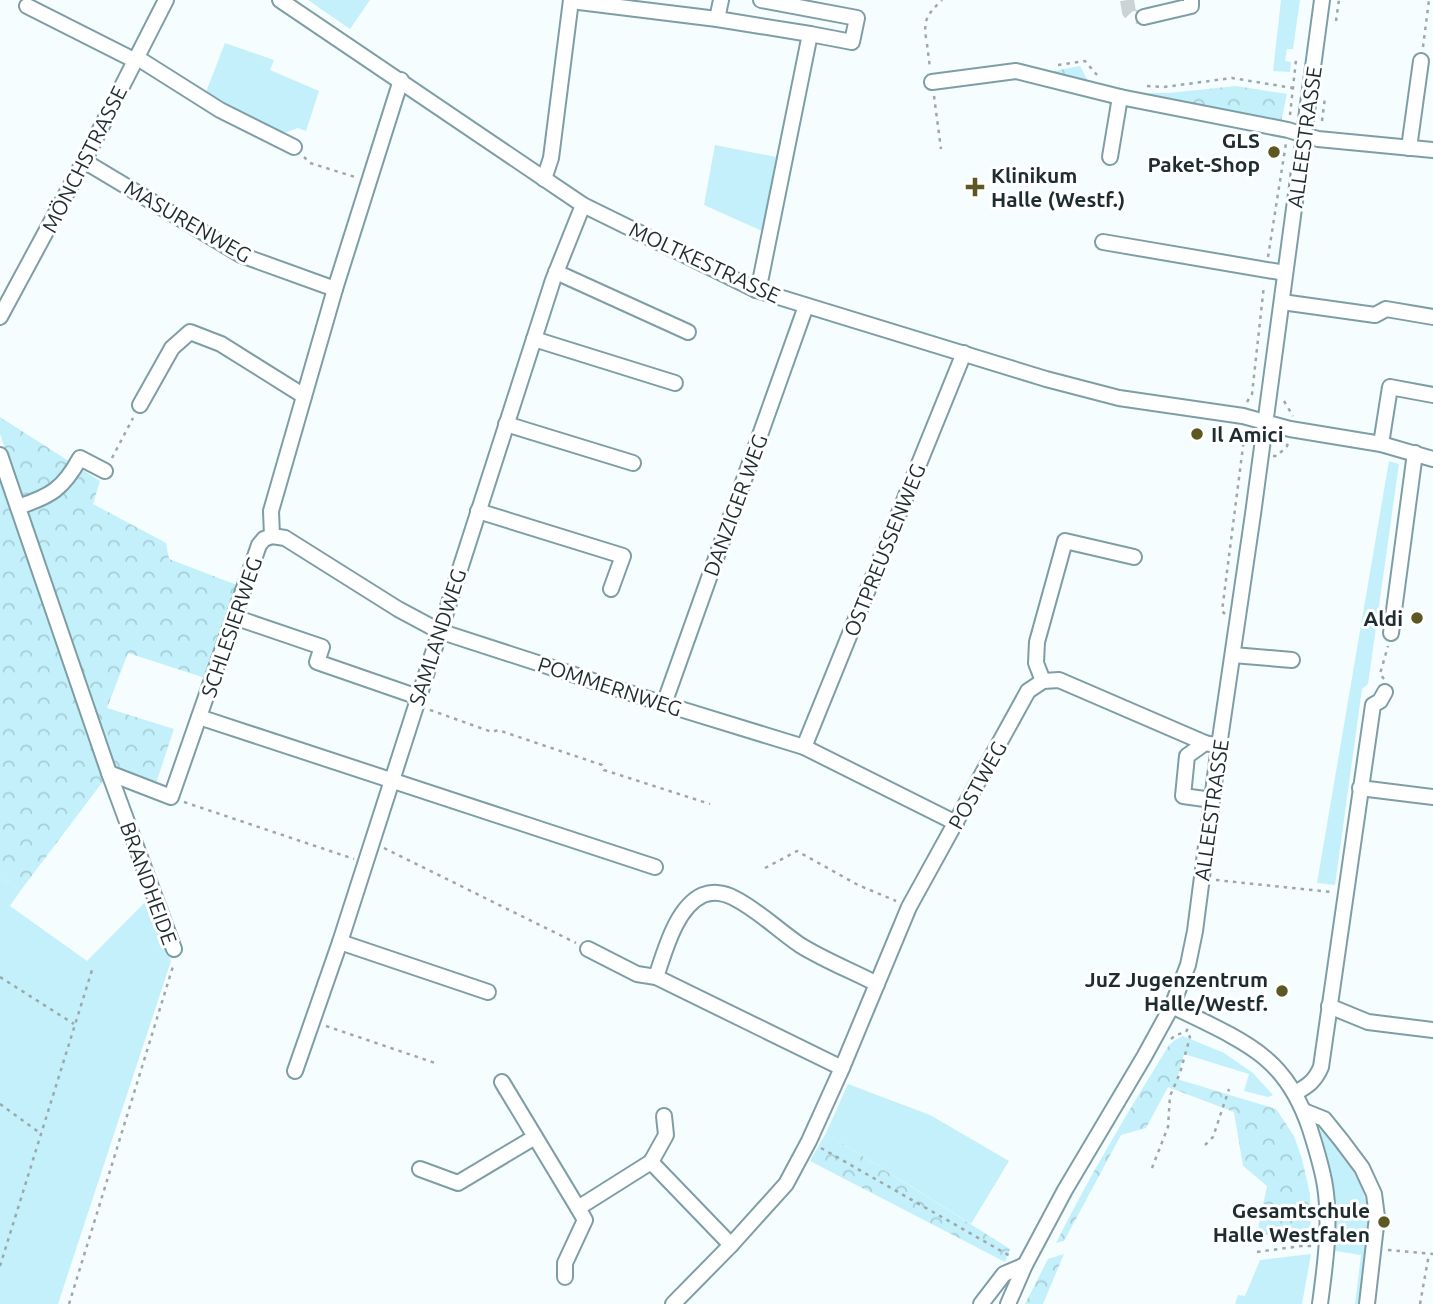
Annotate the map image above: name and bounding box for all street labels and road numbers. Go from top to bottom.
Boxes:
street label: ALLEESTRASSE [1282,65,1326,209]
street label: MÖNCHSTRASSE [37,82,131,236]
street label: MASURENWEG [120,175,256,267]
street label: MOLTKESTRASSE [626,217,784,307]
street label: DANZIGER WEG [698,431,772,579]
street label: OSTPREUSSENWEG [838,460,930,640]
street label: SCHLESIERWEG [196,554,266,700]
street label: SAMLANDWEG [404,566,470,708]
street label: POMMERNWEG [535,651,685,721]
street label: POSTWEG [943,737,1011,833]
street label: ALLEESTRASSE [1189,738,1233,882]
street label: BRANDHEIDE [116,818,182,948]

